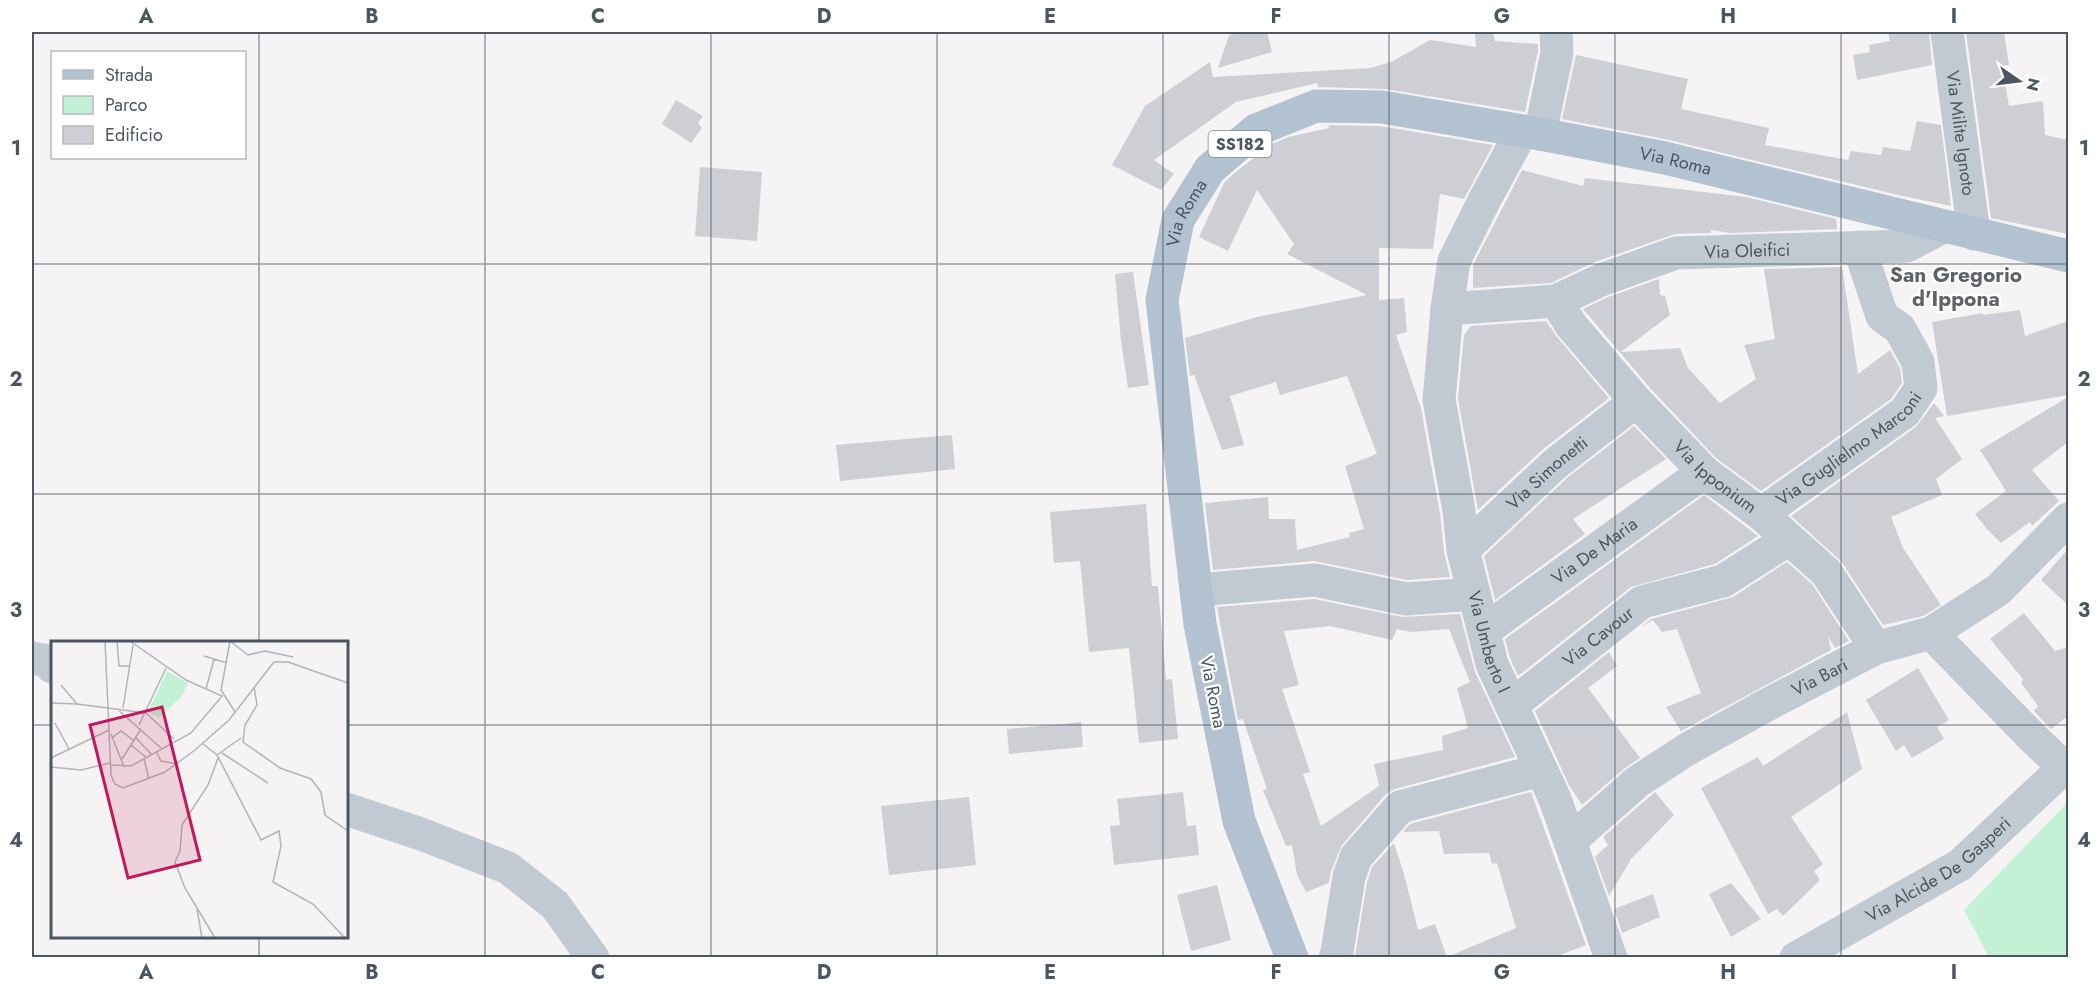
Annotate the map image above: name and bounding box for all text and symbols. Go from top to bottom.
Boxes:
text: A [138,2,154,31]
text: B [365,2,379,31]
text: C [591,2,605,31]
text: D [817,2,831,31]
text: E [1044,2,1056,31]
text: F [1270,2,1282,31]
text: G [1494,2,1510,31]
text: H [1720,2,1736,31]
text: I [1951,2,1957,31]
legend [51,51,246,159]
north arrow [1989,51,2049,111]
text: Strada [105,62,153,88]
street label: Via Milite Ignoto [1939,69,1982,197]
text: N [2020,76,2046,93]
text: Parco [105,92,147,118]
text: Edificio [105,122,163,148]
road number: SS182 [1208,131,1272,157]
text: 1 [11,134,21,163]
text: 1 [2079,134,2089,163]
street label: Via Roma [1637,140,1714,182]
street label: Via Roma [1160,174,1214,249]
street label: Via Oleifici [1704,237,1791,265]
district label: San Gregorio d'Ippona [1890,260,2022,314]
text: 2 [9,365,23,394]
text: 2 [2077,365,2091,394]
street label: Via Guglielmo Marconi [1771,386,1928,512]
street label: Via Simonetti [1500,430,1593,516]
street label: Via Ipponium [1667,434,1762,520]
street label: Via De Maria [1546,511,1643,591]
street label: Via Umberto I [1461,588,1517,697]
text: 3 [10,596,22,625]
text: 3 [2078,596,2090,625]
street label: Via Cavour [1557,600,1640,673]
inset map [51,641,348,938]
street label: Via Bari [1787,652,1852,703]
street label: Via Roma [1193,654,1233,730]
street label: Via Alcide De Gasperi [1861,811,2017,929]
text: 4 [9,826,23,855]
text: 4 [2077,826,2091,855]
text: A [138,958,154,987]
text: B [365,958,379,987]
text: C [591,958,605,987]
text: D [817,958,831,987]
text: E [1044,958,1056,987]
text: F [1270,958,1282,987]
text: G [1494,958,1510,987]
text: H [1720,958,1736,987]
text: I [1951,958,1957,987]

